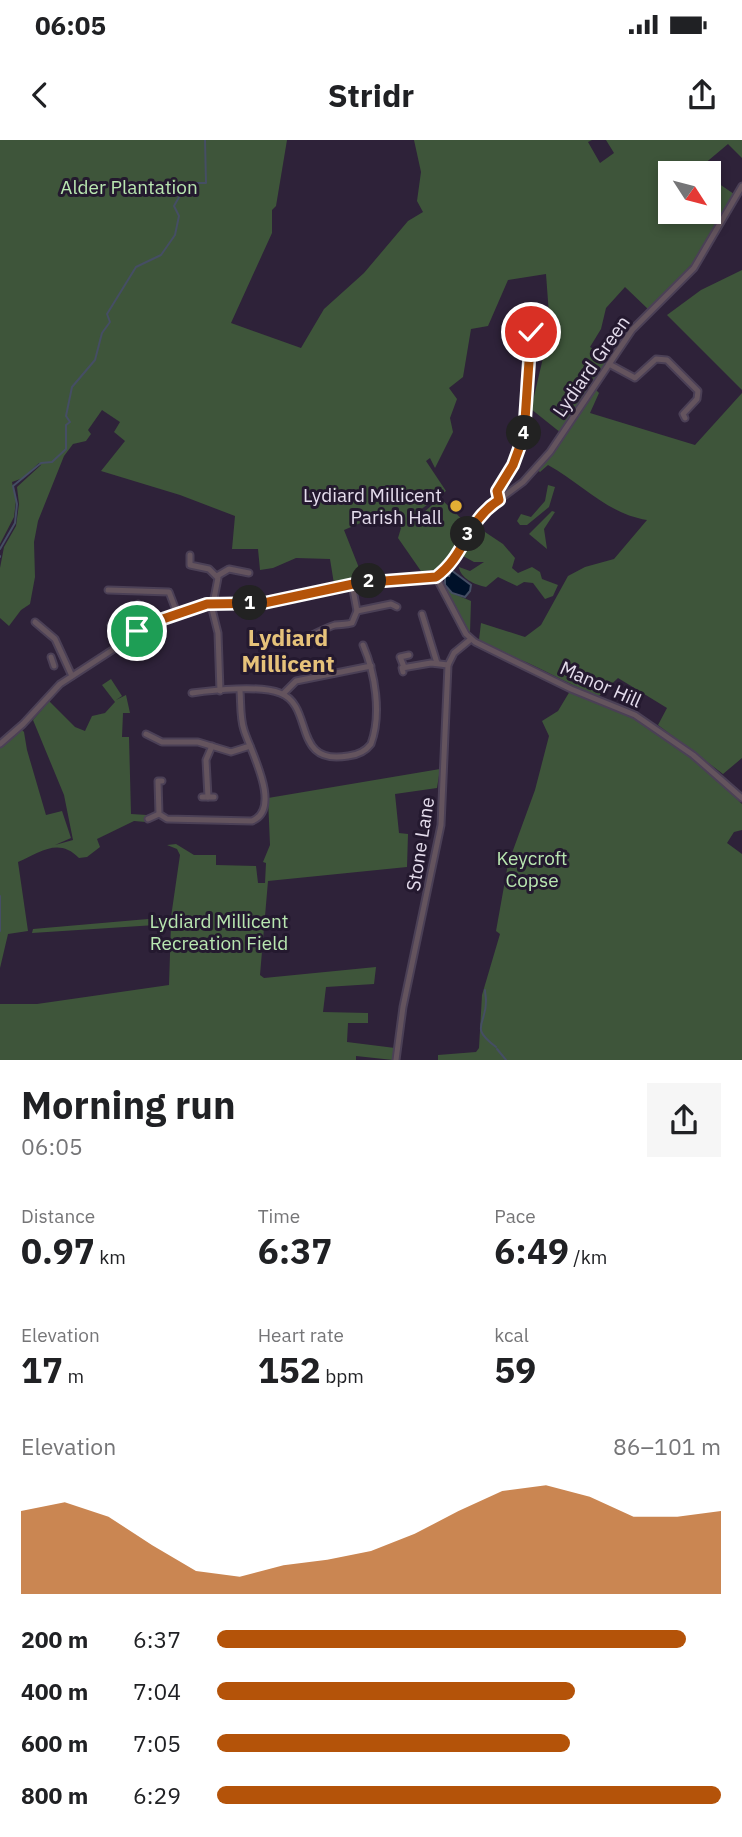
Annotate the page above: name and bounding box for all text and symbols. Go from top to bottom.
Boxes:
text: 06:05 [35,8,106,42]
text: Stridr [328,74,414,116]
icon: back [21,76,59,114]
icon: share [683,76,721,114]
north arrow [658,161,721,224]
map controls [658,161,721,224]
park label: Alder Plantation [60,175,198,199]
pin [501,302,561,362]
street label: Lydiard Green [547,311,635,421]
icon: check [512,313,550,351]
pin: 4 [506,416,542,450]
text: 4 [518,420,529,444]
place label: Lydiard Millicent Parish Hall [303,483,442,529]
marker: Lydiard Millicent Parish Hall [448,498,464,514]
pin: 3 [450,516,486,552]
text: 3 [462,521,473,545]
pin: 2 [352,564,386,598]
text: 2 [363,568,374,592]
pin: 1 [232,586,268,620]
text: 1 [244,590,255,614]
pin [107,601,167,661]
icon: arrive [118,612,156,650]
district label: Lydiard Millicent [242,622,335,678]
street label: Manor Hill [556,655,646,713]
street label: Stone Lane [401,795,439,893]
park label: Keycroft Copse [496,846,568,892]
park label: Lydiard Millicent Recreation Field [150,909,288,955]
text: Morning run [21,1080,236,1129]
button: share [647,1083,721,1157]
text: 06:05 [21,1131,83,1161]
text: Distance [21,1204,95,1228]
text: Time [258,1204,300,1228]
text: Pace [494,1204,536,1228]
text: 0.97 [21,1228,95,1274]
text: 6:37 [258,1228,332,1274]
text: 6:49 [494,1228,569,1274]
text: km [95,1245,126,1269]
text: /km [569,1245,607,1269]
text: Elevation [21,1323,100,1347]
text: Heart rate [258,1323,344,1347]
text: kcal [494,1323,529,1347]
text: 17 [21,1347,63,1393]
text: 152 [258,1347,321,1393]
text: 59 [494,1347,536,1393]
text: m [63,1364,84,1388]
text: bpm [321,1364,364,1388]
text: Elevation [21,1431,116,1461]
text: 86–101 m [613,1431,721,1461]
text: 200 m [21,1624,88,1654]
text: 6:37 [133,1624,181,1654]
text: 400 m [21,1676,88,1706]
text: 7:04 [133,1676,181,1706]
text: 600 m [21,1728,88,1758]
text: 7:05 [133,1728,181,1758]
text: 800 m [21,1780,88,1810]
text: 6:29 [133,1780,181,1810]

